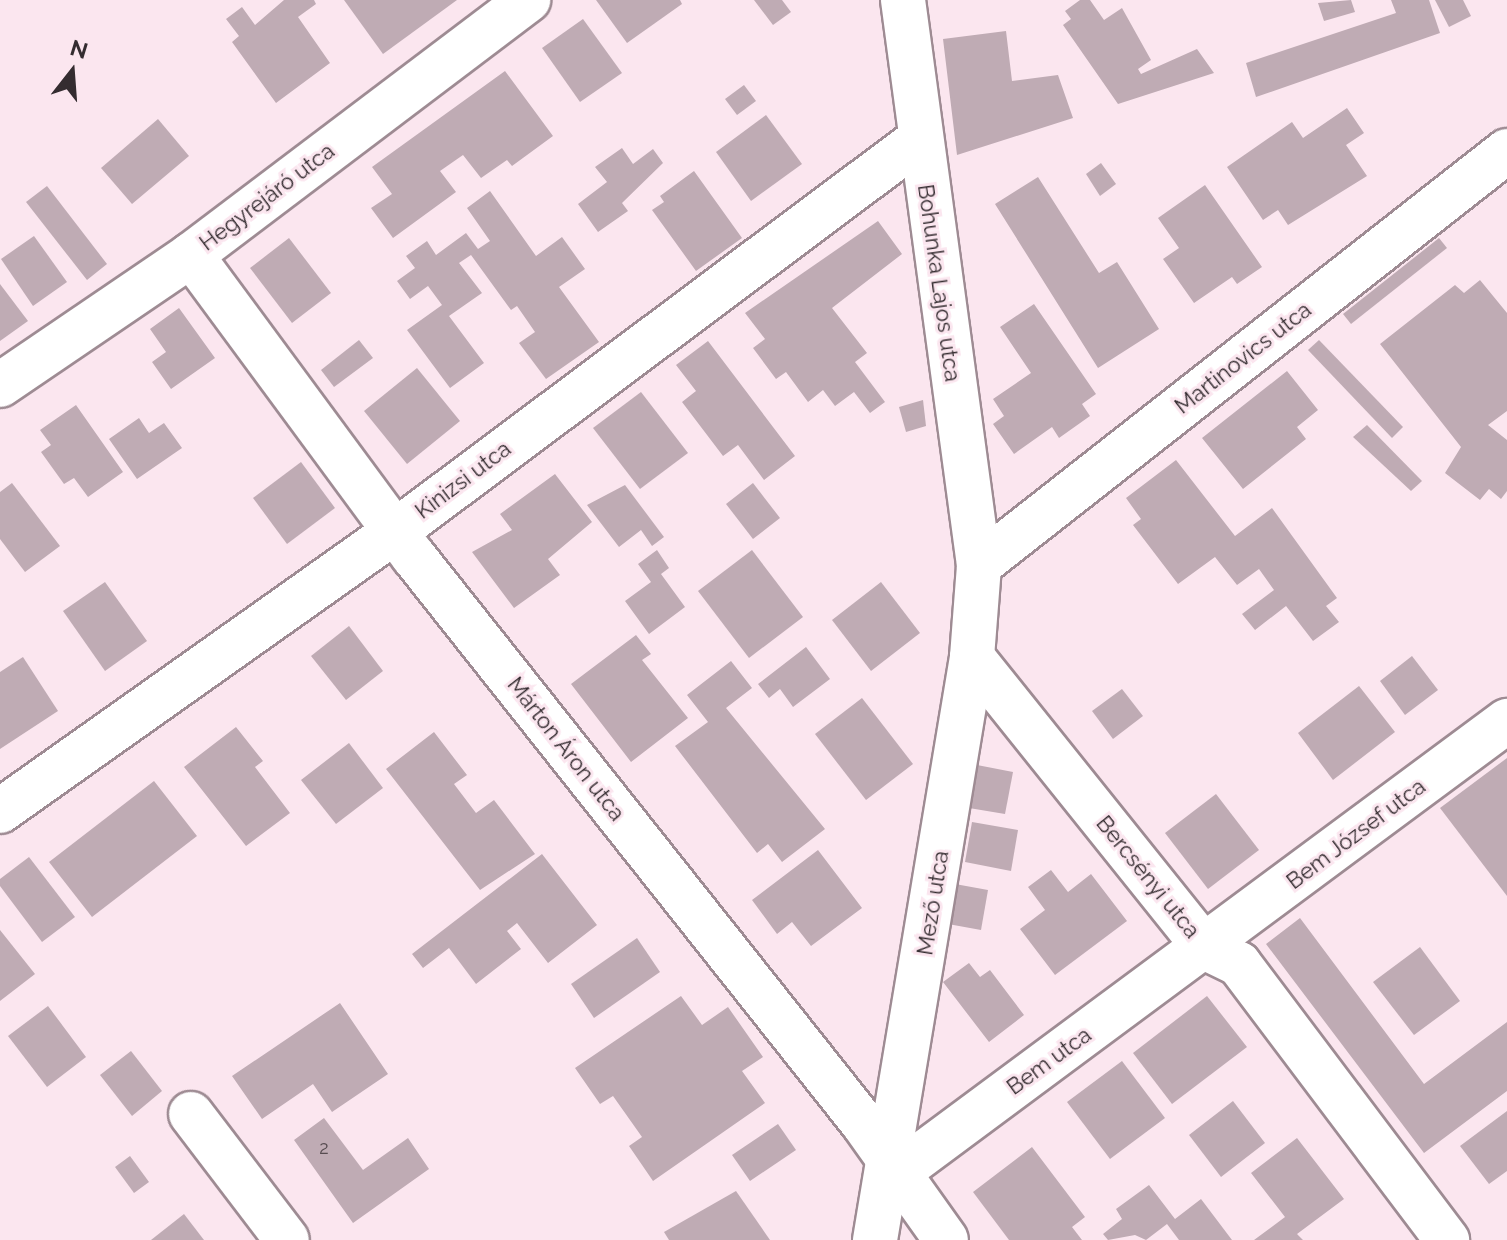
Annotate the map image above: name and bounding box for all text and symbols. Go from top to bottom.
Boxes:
north arrow [32,32,112,112]
text: N [67,34,91,64]
street label: Hegyrejáró utca [194,138,340,256]
street label: Bohunka Lajos utca [912,183,966,383]
street label: Martinovics utca [1170,297,1316,419]
street label: Kinizsi utca [410,436,516,524]
street label: Márton Áron utca [502,672,630,826]
street label: Bem József utca [1281,773,1431,895]
street label: Bercsényi utca [1091,810,1205,944]
street label: Mező utca [912,849,954,957]
street label: Bem utca [1002,1022,1096,1100]
house number: 2 [319,1137,329,1159]

